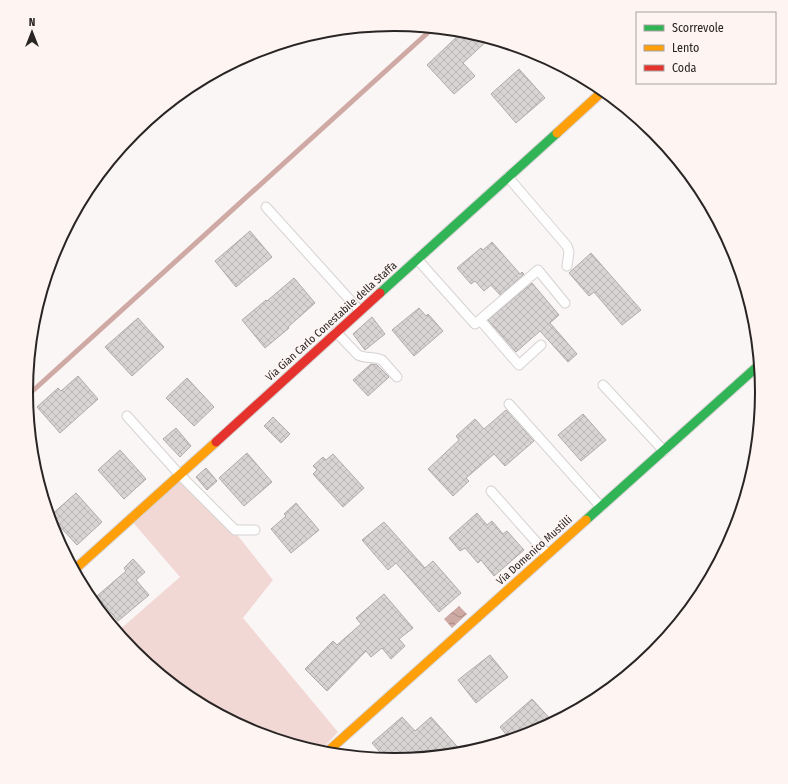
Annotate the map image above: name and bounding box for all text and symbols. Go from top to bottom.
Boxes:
north arrow [12,12,52,52]
legend [636,12,776,84]
text: N [29,16,35,29]
text: Scorrevole [672,21,724,35]
text: Lento [672,41,699,55]
text: Coda [672,61,697,75]
street label: Via Gian Carlo Conestabile della Staffa [263,259,400,384]
street label: Via Domenico Mustilli [494,513,575,588]

